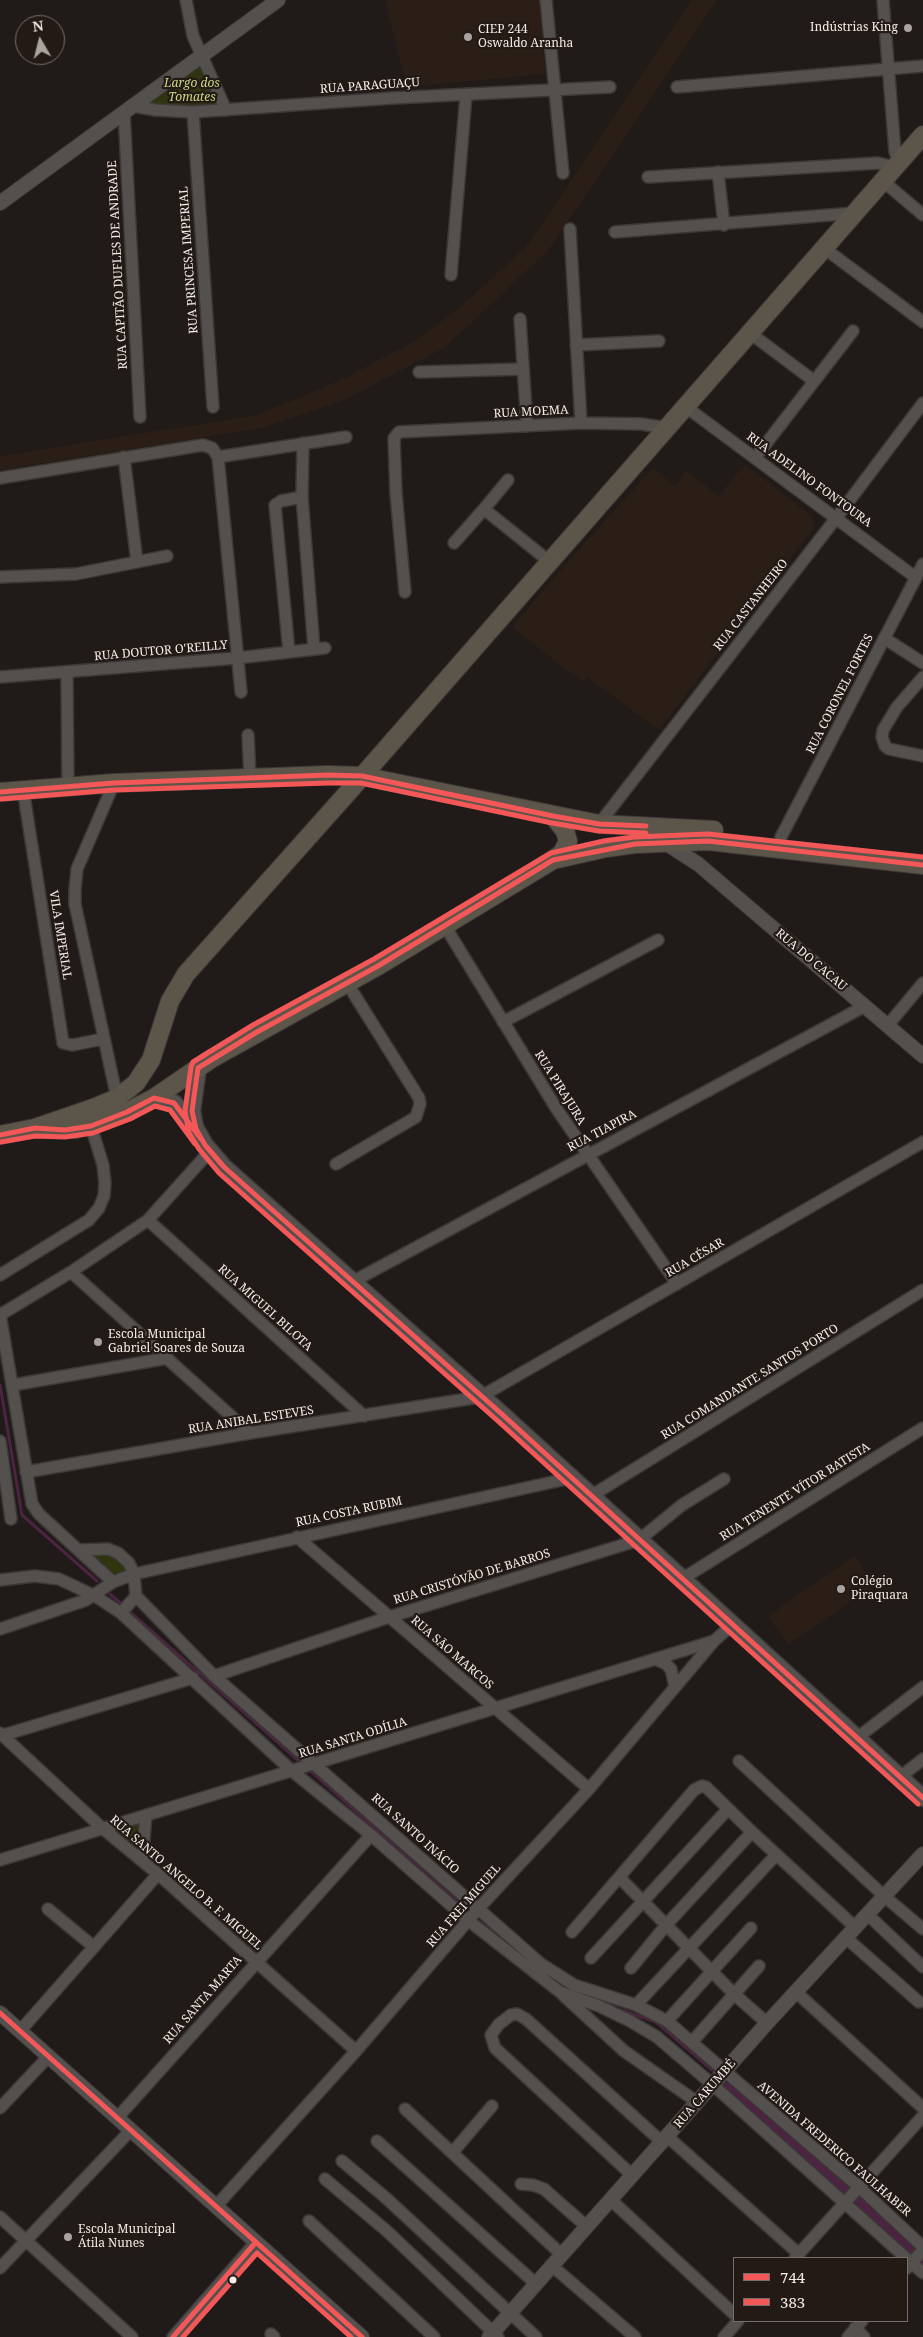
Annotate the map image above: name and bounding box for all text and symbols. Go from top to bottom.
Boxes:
north arrow [15,15,65,65]
text: N [31,15,45,36]
place label: Indústrias King [810,21,898,35]
marker: Indústrias King [902,22,914,34]
place label: CIEP 244 Oswaldo Aranha [478,23,573,51]
marker: CIEP 244 Oswaldo Aranha [462,31,474,43]
street label: RUA PARAGUAÇU [320,75,420,97]
park label: Largo dos Tomates [164,77,220,105]
street label: RUA CAPITÃO DUFLES DE ANDRADE [105,160,131,370]
street label: RUA PRINCESA IMPERIAL [177,186,201,334]
street label: RUA MOEMA [493,403,569,421]
street label: RUA ADELINO FONTOURA [743,430,875,530]
street label: RUA CASTANHEIRO [711,556,791,654]
street label: RUA CORONEL FORTES [803,632,877,756]
street label: RUA DOUTOR O'REILLY [94,638,228,664]
street label: VILA IMPERIAL [46,889,74,981]
street label: RUA DO CACAU [773,926,849,994]
street label: RUA PIRAJURA [531,1048,589,1128]
street label: RUA TIAPIRA [565,1107,639,1155]
street label: RUA CÉSAR [663,1235,727,1281]
street label: RUA MIGUEL BILOTA [215,1262,315,1354]
street label: RUA COMANDANTE SANTOS PORTO [659,1321,841,1443]
place label: Escola Municipal Gabriel Soares de Souza [108,1328,245,1356]
marker: Escola Municipal Gabriel Soares de Souza [92,1336,104,1348]
street label: RUA ANIBAL ESTEVES [187,1403,315,1437]
street label: RUA TENENTE VÍTOR BATISTA [717,1440,873,1544]
street label: RUA COSTA RUBIM [295,1494,403,1530]
street label: RUA CRISTÓVÃO DE BARROS [392,1546,552,1608]
place label: Colégio Piraquara [851,1575,908,1603]
marker: Colégio Piraquara [835,1583,847,1595]
street label: RUA SĀO MARCOS [408,1613,496,1693]
street label: RUA SANTA ODÍLIA [297,1715,409,1761]
street label: RUA SANTO INÁCIO [368,1791,462,1877]
street label: RUA SANTO ANGELO B. F. MIGUEL [107,1813,265,1953]
street label: RUA FREI MIGUEL [424,1861,504,1951]
street label: RUA SANTA MARTA [161,1953,245,2047]
street label: RUA CARUMBÉ [671,2057,739,2131]
street label: AVENIDA FREDERICO FAULHABER [754,2078,914,2220]
place label: Escola Municipal Átila Nunes [78,2223,175,2251]
marker: Escola Municipal Átila Nunes [62,2231,74,2243]
legend [733,2257,908,2322]
text: 744 [780,2267,805,2287]
unlabelled marker [228,2275,238,2285]
text: 383 [780,2292,805,2312]

